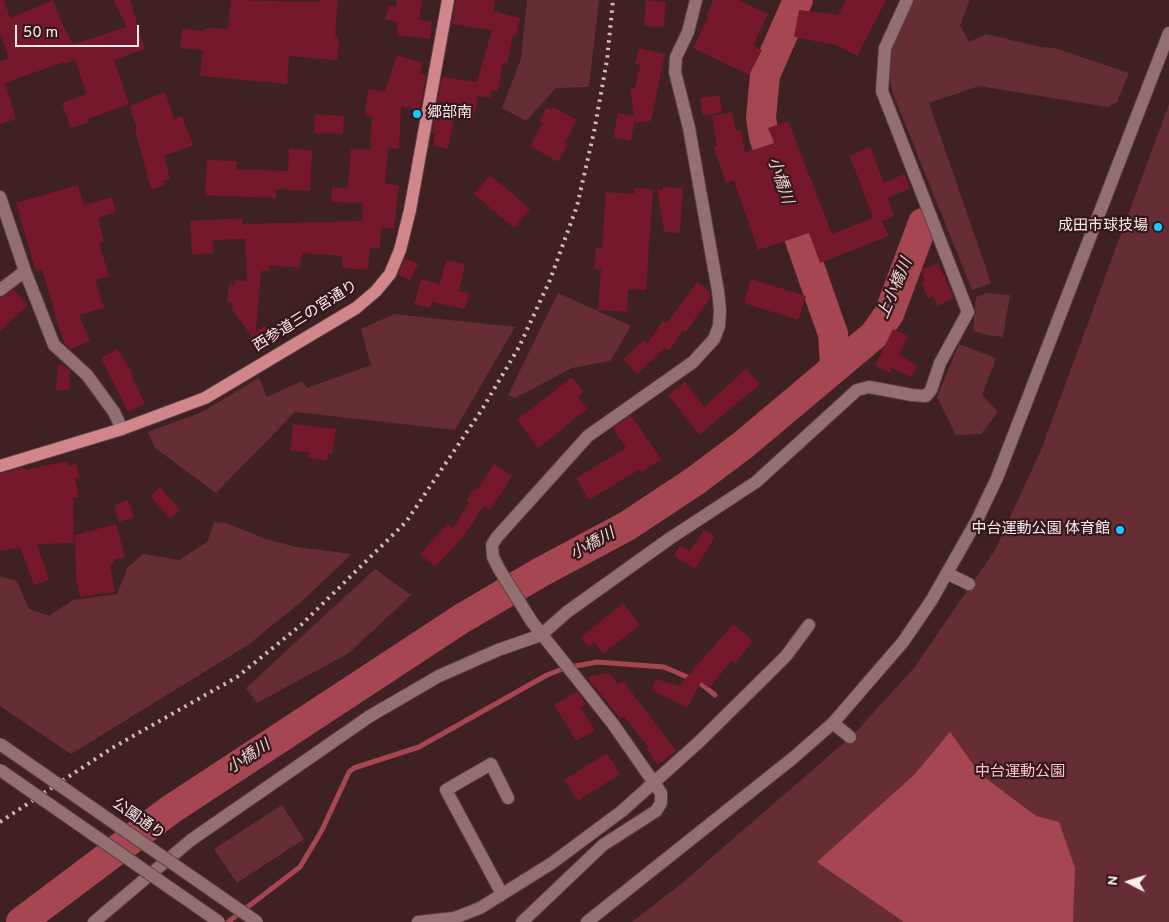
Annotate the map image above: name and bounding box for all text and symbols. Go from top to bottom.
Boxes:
scale bar [18,15,141,47]
text: 50 m [23,24,58,43]
place label: 郷部南 [427,105,472,123]
marker: 郷部南 [411,108,423,120]
water label: 小橋川 [762,155,796,207]
place label: 成田市球技場 [1058,218,1148,236]
marker: 成田市球技場 [1152,221,1164,233]
water label: 上小橋川 [875,256,917,322]
street label: 西参道三の宮通り [250,278,362,356]
place label: 中台運動公園 体育館 [971,521,1110,539]
marker: 中台運動公園 体育館 [1114,524,1126,536]
water label: 小橋川 [567,525,619,565]
water label: 小橋川 [224,737,274,779]
park label: 中台運動公園 [975,764,1065,782]
street label: 公園通り [108,795,168,845]
north arrow [1104,857,1154,907]
text: N [1105,875,1122,886]

